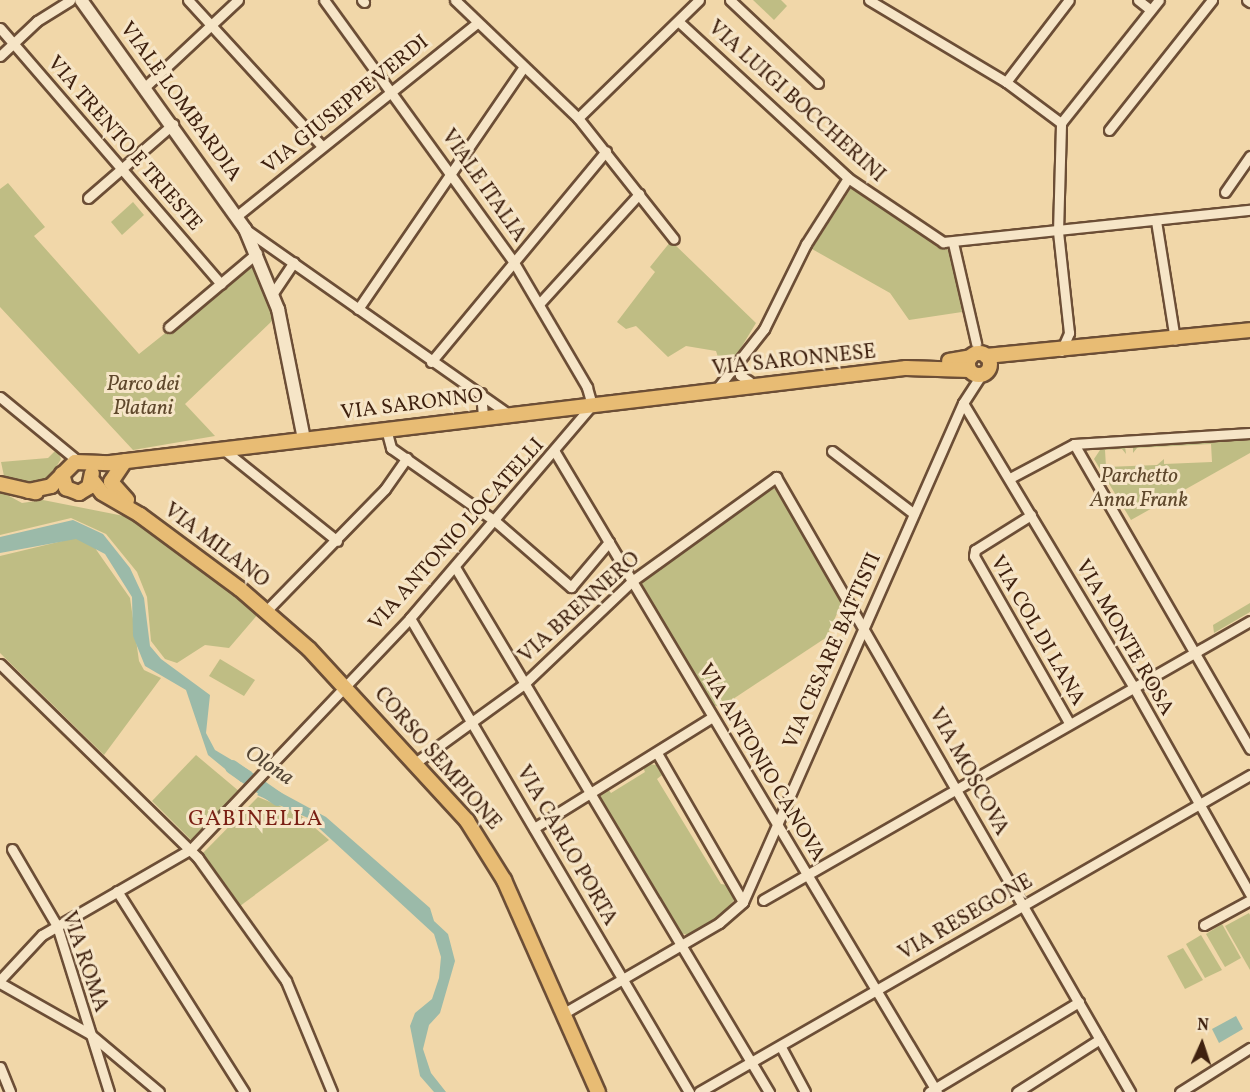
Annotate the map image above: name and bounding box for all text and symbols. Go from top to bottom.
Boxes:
street label: VIA LUIGI BOCCHERINI [702,16,890,188]
street label: VIALE LOMBARDIA [114,17,246,187]
street label: VIA GIUSEPPE VERDI [257,30,435,180]
street label: VIA TRENTO E TRIESTE [41,51,207,237]
street label: VIALE ITALIA [435,125,531,247]
street label: VIA SARONNESE [711,340,877,382]
park label: Parco dei Platani [106,372,180,422]
street label: VIA SARONNO [339,384,485,426]
street label: VIA ANTONIO LOCATELLI [364,434,550,636]
park label: Parchetto Anna Frank [1090,464,1188,514]
street label: VIA MILANO [158,498,274,594]
street label: VIA BRENNERO [514,547,646,669]
street label: VIA CESARE BATTISTI [778,549,888,753]
street label: VIA COL DI LANA [984,552,1090,710]
street label: VIA MONTE ROSA [1069,556,1179,720]
street label: VIA ANTONIO CANOVA [692,660,830,866]
street label: CORSO SEMPIONE [368,682,506,836]
street label: VIA MOSCOVA [923,704,1013,840]
water label: Olona [239,740,299,792]
street label: VIA CARLO PORTA [510,761,622,931]
district label: GABINELLA [188,807,324,833]
street label: VIA RESEGONE [894,869,1038,967]
street label: VIA ROMA [55,908,113,1016]
north arrow [1172,1014,1232,1074]
text: N [1197,1015,1209,1037]

